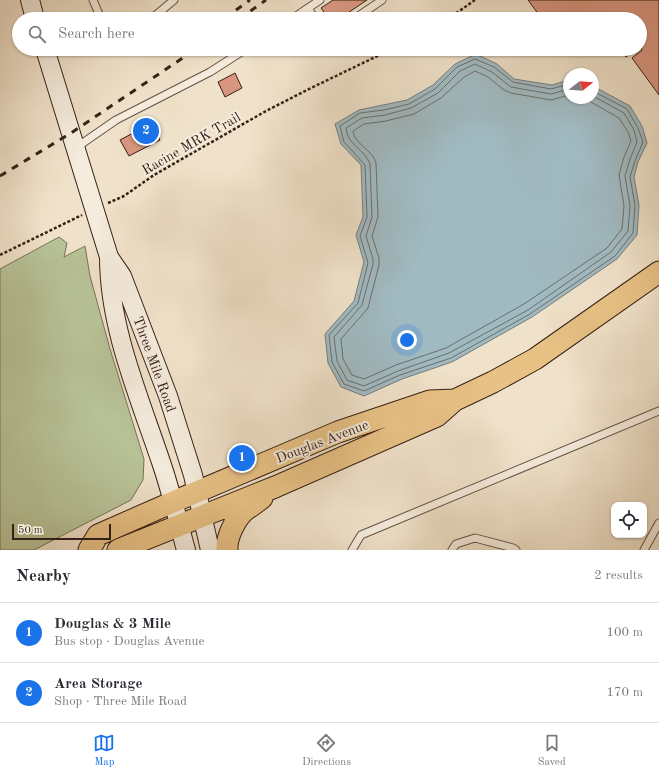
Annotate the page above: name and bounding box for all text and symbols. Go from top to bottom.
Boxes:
search box [12,12,647,56]
icon: search [26,23,48,45]
text: Search here [58,27,135,42]
north arrow [563,68,599,104]
street label: Racine MRK Trail [140,110,243,178]
pin: 2 [133,116,159,146]
street label: Three Mile Road [130,314,178,414]
your location [397,330,417,350]
street label: Douglas Avenue [274,418,371,466]
pin: 1 [229,443,255,473]
map controls [611,502,647,538]
button: locate [611,502,647,538]
scale bar [12,522,111,541]
text: 50 m [18,525,43,536]
text: Nearby [16,568,71,585]
text: 2 results [594,569,643,582]
text: Douglas & 3 Mile [54,617,171,632]
text: 1 [25,626,33,639]
text: 100 m [606,626,643,639]
text: Bus stop · Douglas Avenue [54,635,205,648]
text: Area Storage [54,677,143,692]
text: 2 [25,686,33,699]
text: 170 m [606,686,643,699]
text: Shop · Three Mile Road [54,695,187,708]
tab: Map [93,732,115,770]
tab: Directions [302,732,351,770]
tab: Saved [538,732,566,770]

